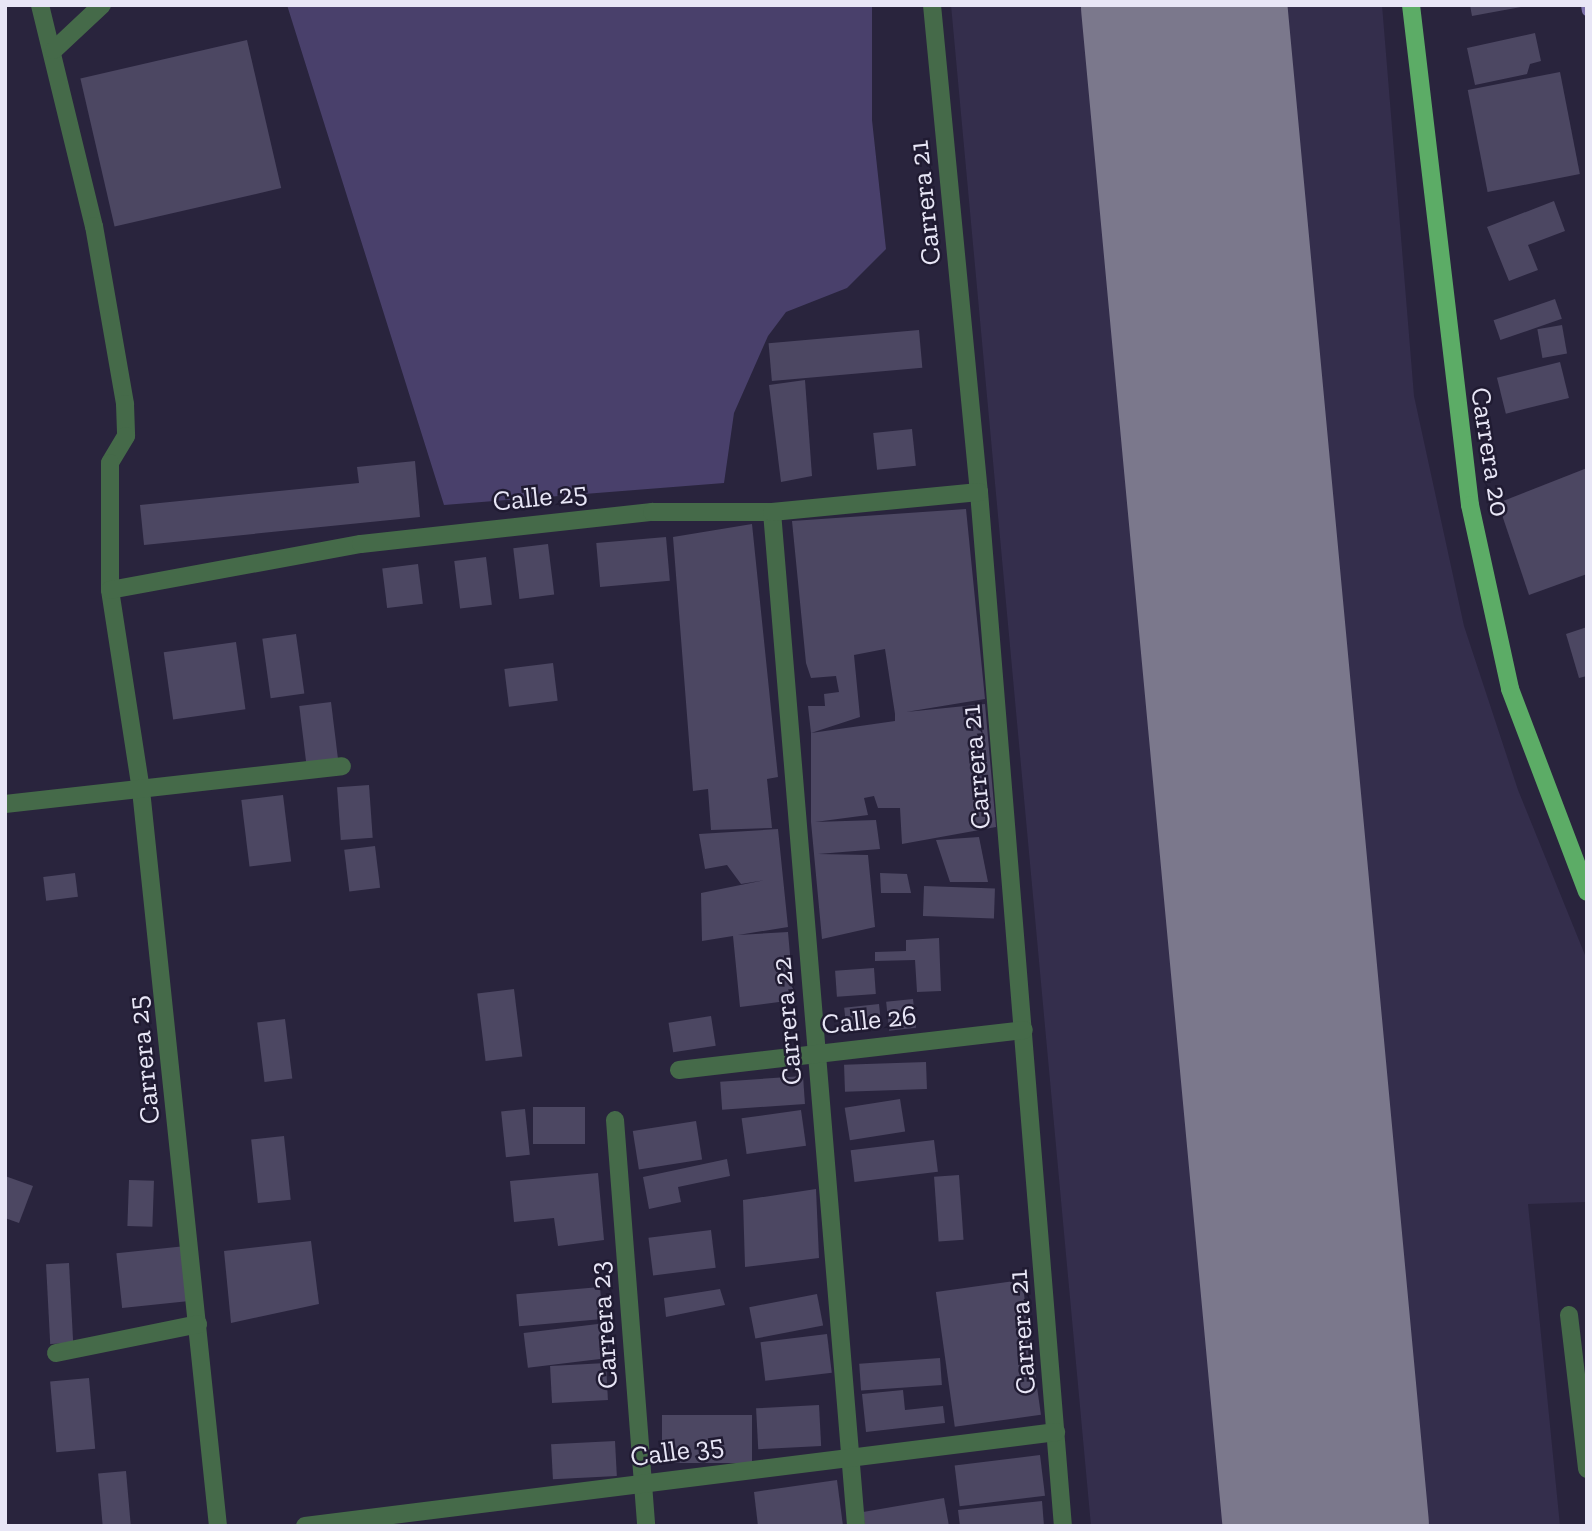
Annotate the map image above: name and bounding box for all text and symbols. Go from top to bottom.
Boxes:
street label: Carrera 21 [902,139,948,267]
street label: Carrera 20 [1463,385,1517,519]
street label: Calle 25 [491,475,589,519]
street label: Carrera 21 [954,703,998,831]
street label: Carrera 22 [765,955,809,1087]
street label: Carrera 25 [121,994,167,1126]
street label: Calle 26 [820,998,918,1042]
street label: Carrera 23 [583,1260,625,1390]
street label: Carrera 21 [1001,1268,1043,1396]
street label: Calle 35 [628,1428,726,1474]

